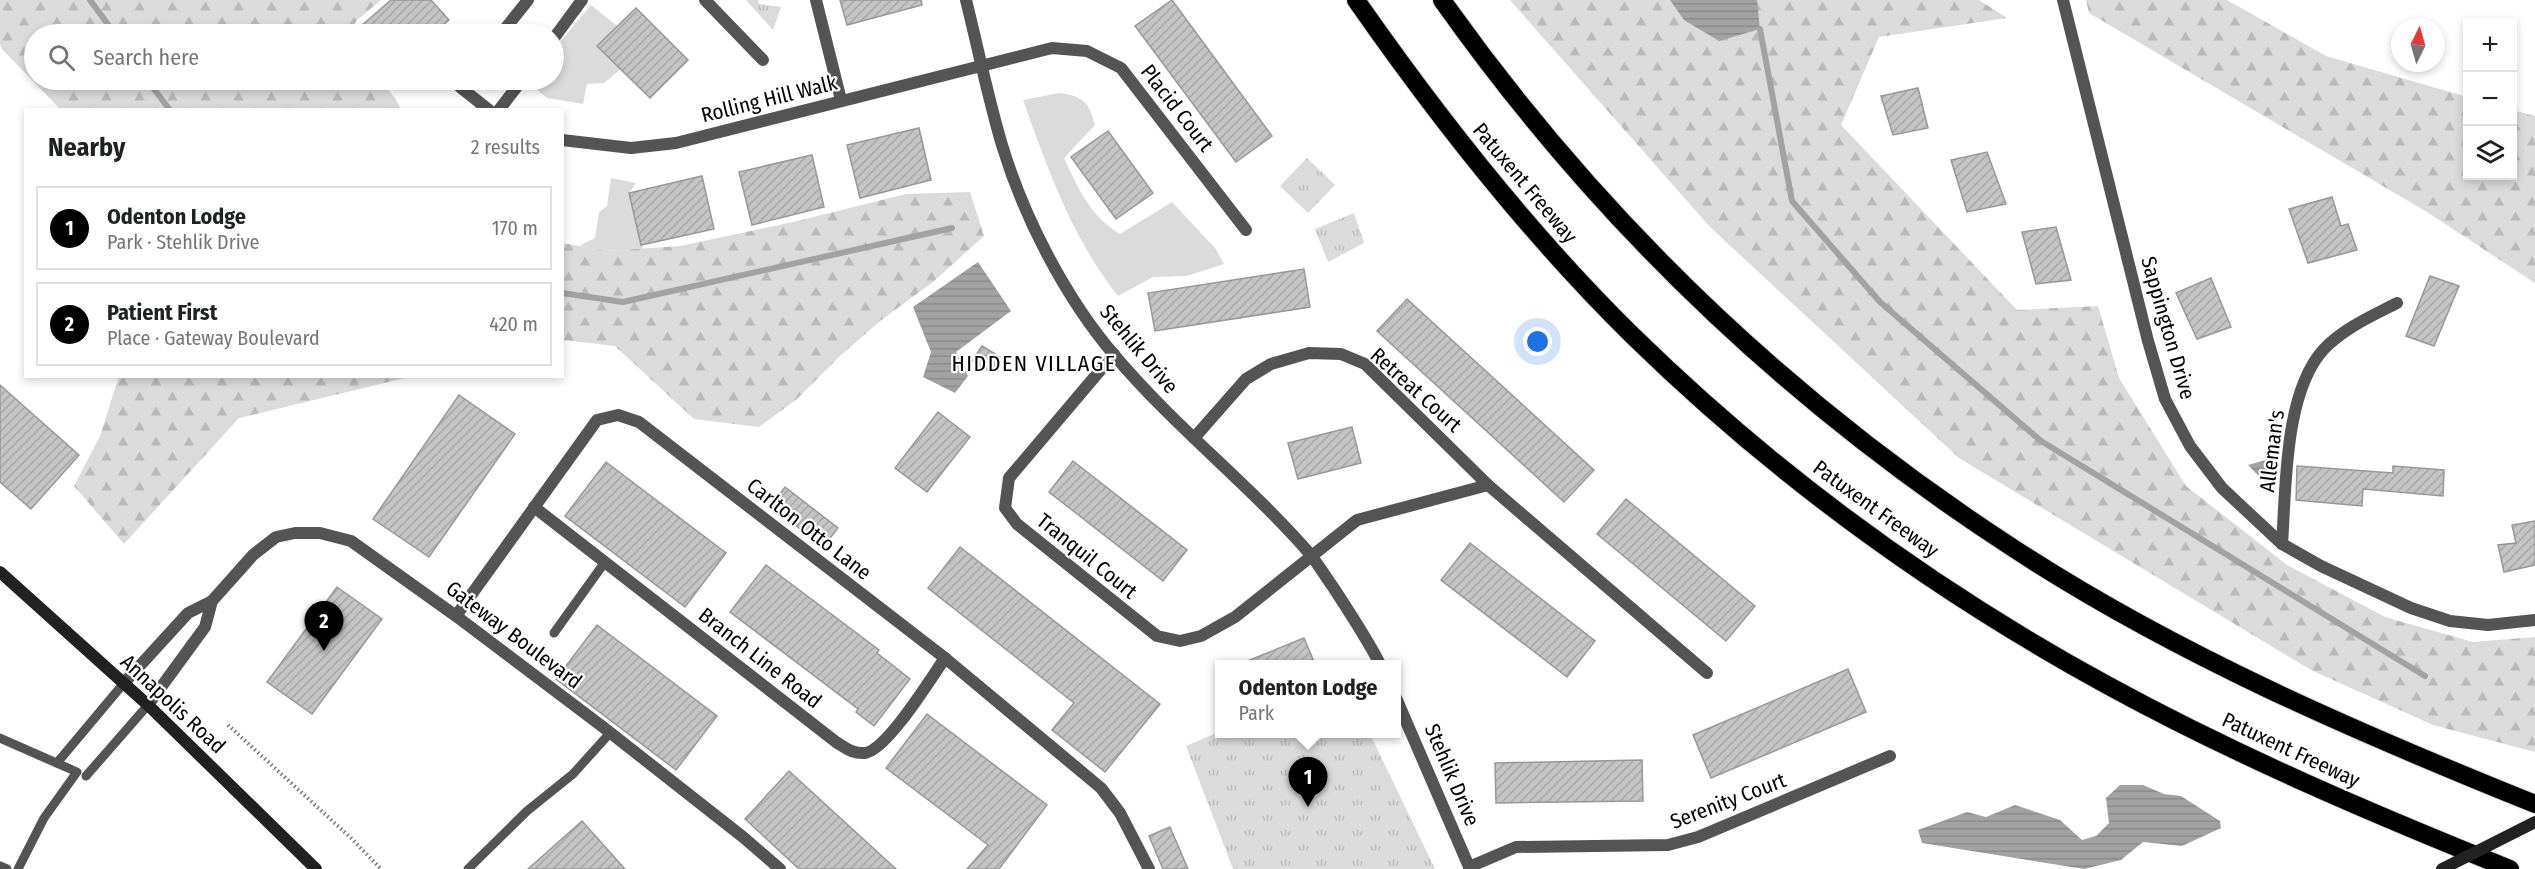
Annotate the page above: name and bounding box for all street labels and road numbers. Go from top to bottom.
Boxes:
street label: Placid Court [1135,59,1219,157]
street label: Rolling Hill Walk [698,70,840,128]
street label: Patuxent Freeway [1467,118,1583,249]
street label: Sappington Drive [2135,254,2201,402]
street label: Stehlik Drive [1094,299,1184,399]
street label: Retreat Court [1365,342,1467,438]
street label: Alleman's [2254,408,2290,494]
street label: Patuxent Freeway [1808,455,1944,564]
street label: Carlton Otto Lane [742,472,876,586]
street label: Tranquil Court [1032,508,1143,604]
street label: Gateway Boulevard [441,575,587,695]
street label: Branch Line Road [693,602,827,714]
street label: Annapolis Road [115,649,231,759]
street label: Patuxent Freeway [2218,707,2365,794]
street label: Stehlik Drive [1419,720,1485,830]
street label: Serenity Court [1666,767,1790,835]

